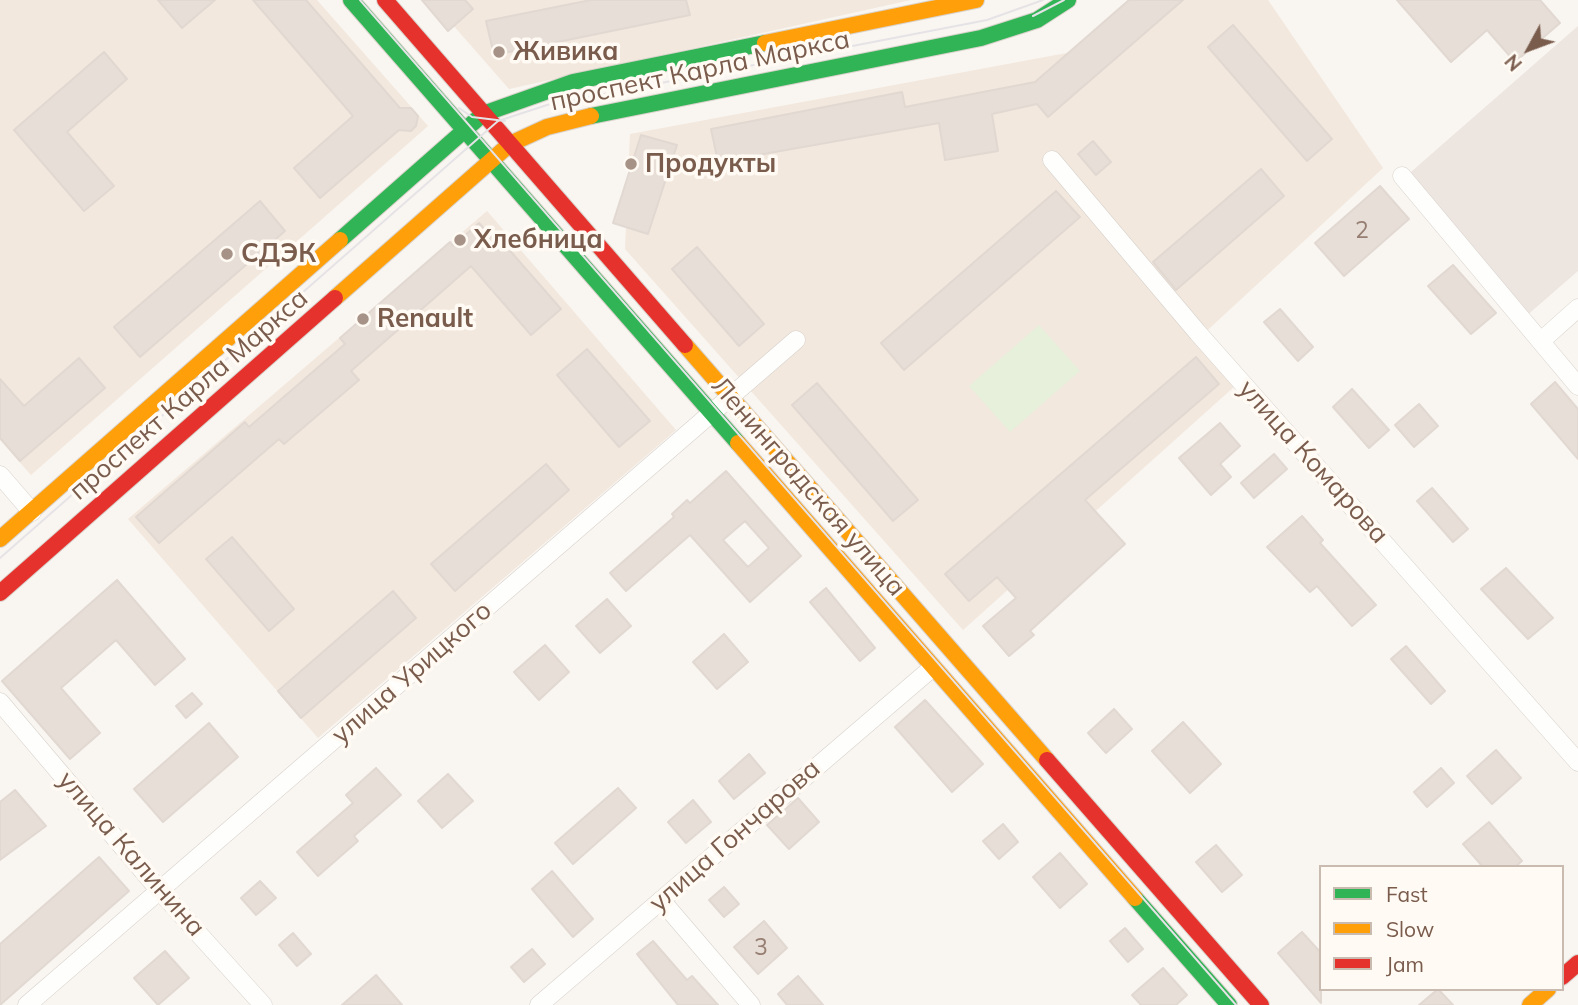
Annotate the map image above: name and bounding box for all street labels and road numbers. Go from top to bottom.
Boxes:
street label: проспект Карла Маркса [547,24,853,118]
street label: проспект Карла Маркса [63,283,315,507]
street label: Ленинградская улица [704,371,912,603]
street label: улица Комарова [1231,374,1395,550]
street label: улица Урицкого [326,595,498,751]
street label: улица Гончарова [643,753,827,919]
street label: улица Калинина [51,765,211,943]

